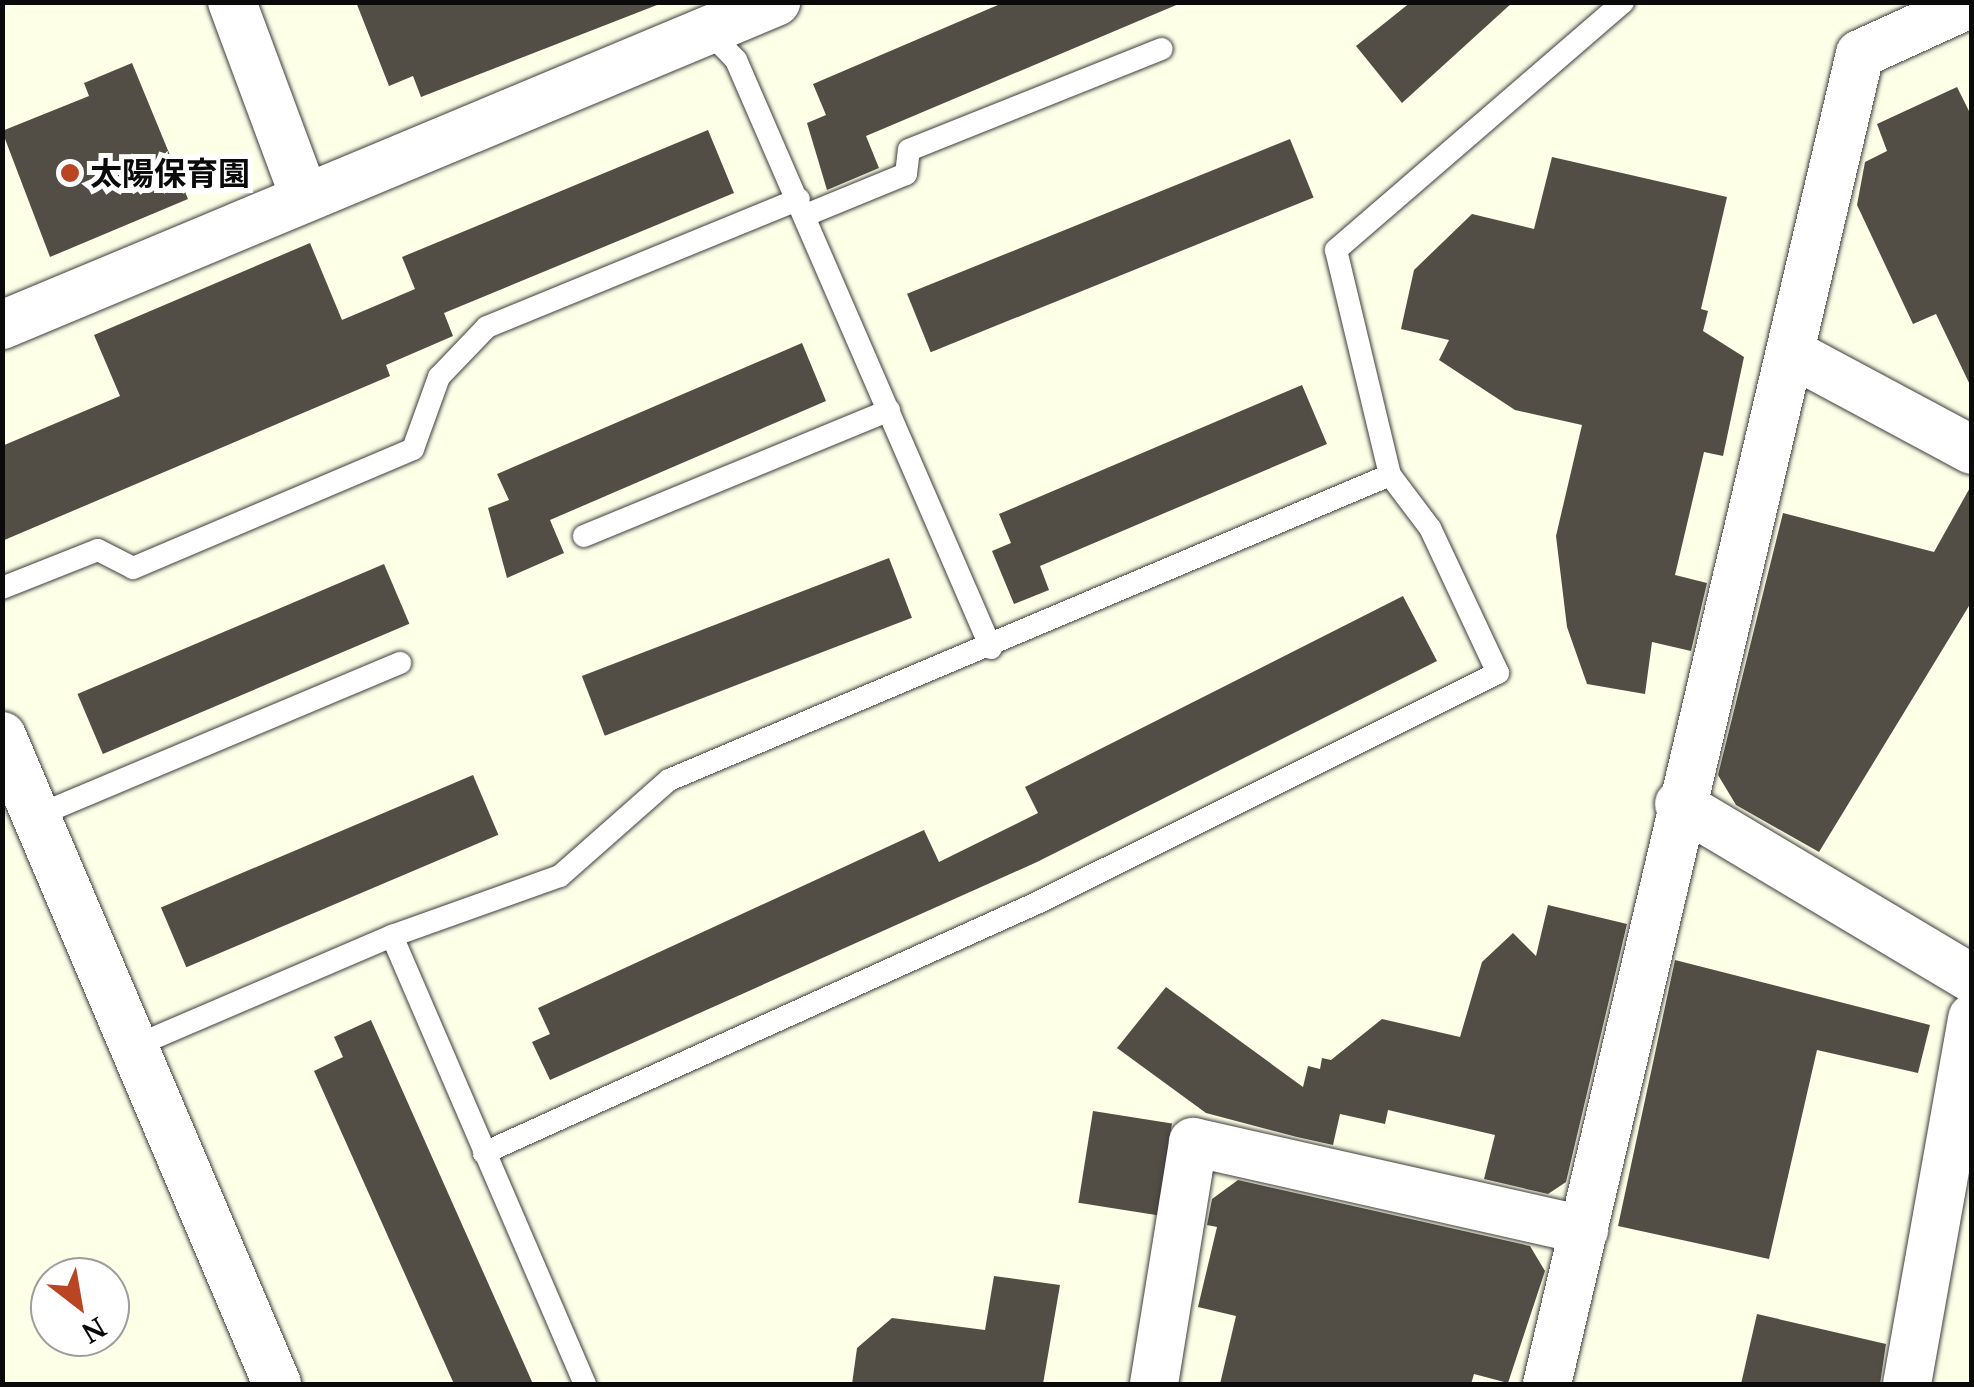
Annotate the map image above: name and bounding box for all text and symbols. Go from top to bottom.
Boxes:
place label: 太陽保育園 [90,154,250,192]
marker: 太陽保育園 [59,162,81,184]
north arrow [30,1257,130,1357]
text: N [75,1309,114,1353]

